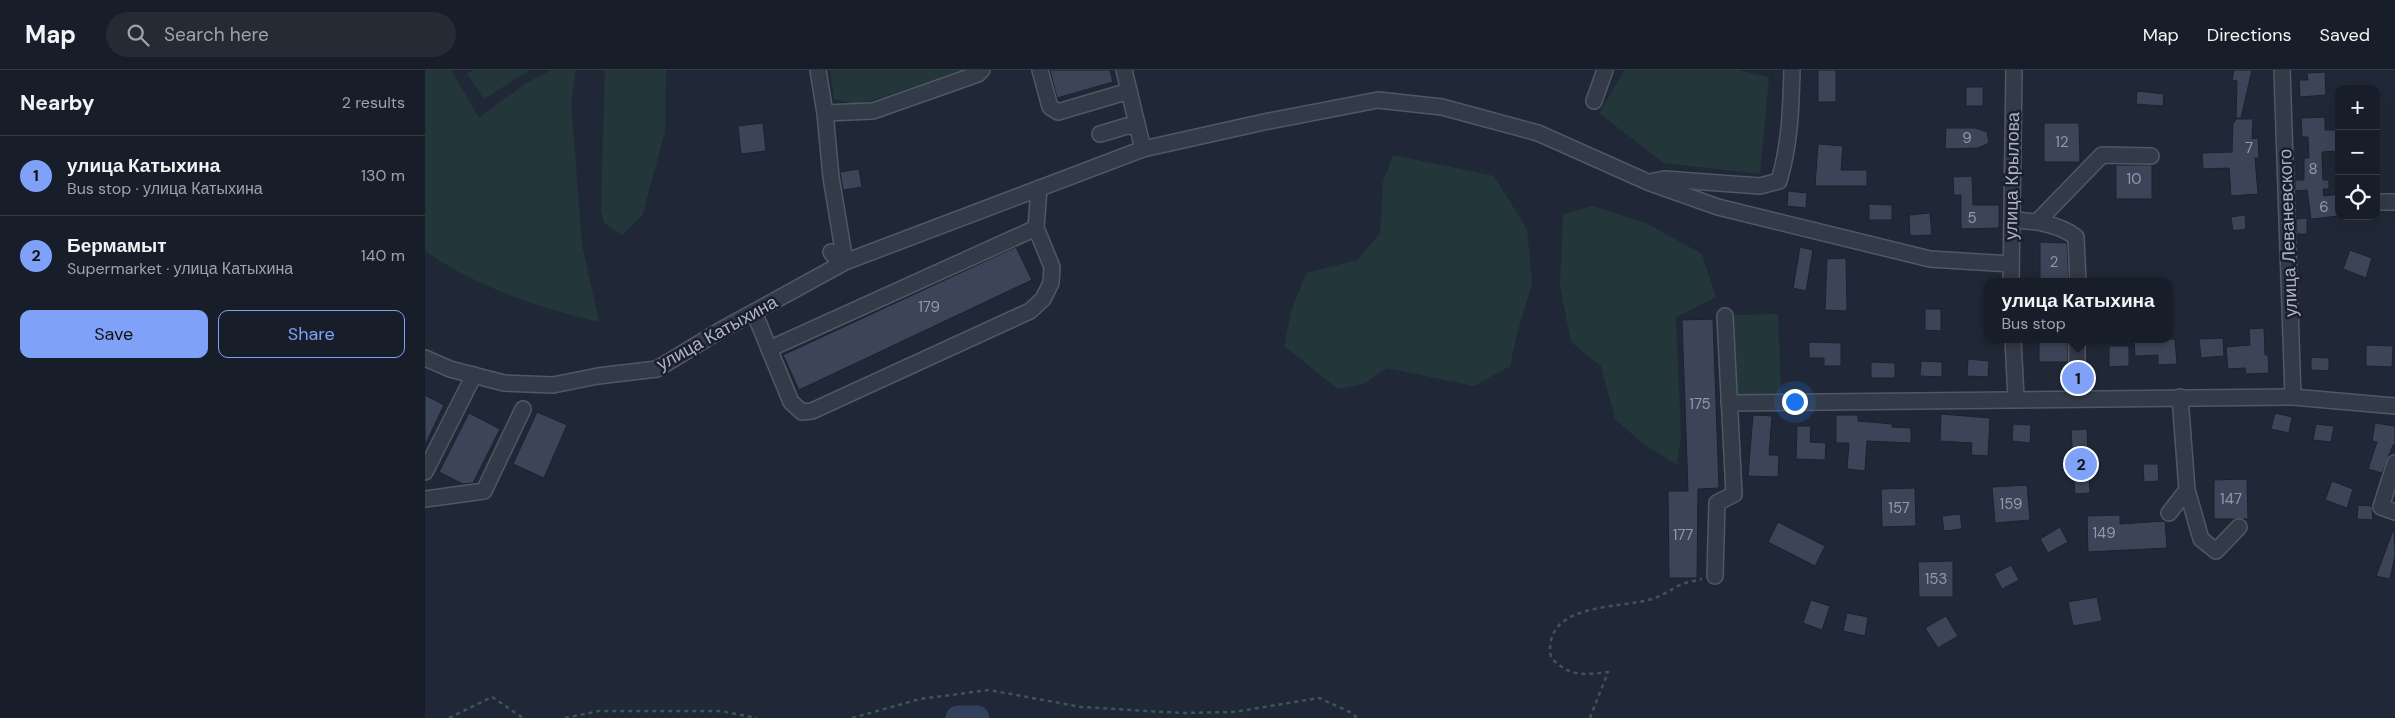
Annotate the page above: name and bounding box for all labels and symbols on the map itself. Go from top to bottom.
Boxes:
street label: улица Крылова [1999,111,2025,240]
house number: 9 [1962,128,1972,148]
house number: 12 [2055,132,2069,152]
house number: 7 [2245,138,2253,158]
street label: улица Леваневского [2273,149,2303,317]
house number: 8 [2308,159,2318,179]
house number: 10 [2127,169,2141,189]
house number: 6 [2319,197,2329,217]
house number: 5 [1967,208,1977,228]
house number: 2 [2050,252,2058,272]
street label: улица Катыхина [652,289,783,376]
house number: 179 [918,297,940,317]
pin: 1 [2062,359,2094,397]
your location [1782,389,1808,415]
house number: 175 [1689,394,1711,414]
pin: 2 [2065,445,2097,483]
house number: 147 [2220,489,2242,509]
house number: 159 [2000,494,2022,514]
house number: 157 [1888,498,1910,518]
house number: 149 [2092,523,2116,543]
house number: 177 [1673,525,1693,545]
house number: 153 [1925,569,1947,589]

